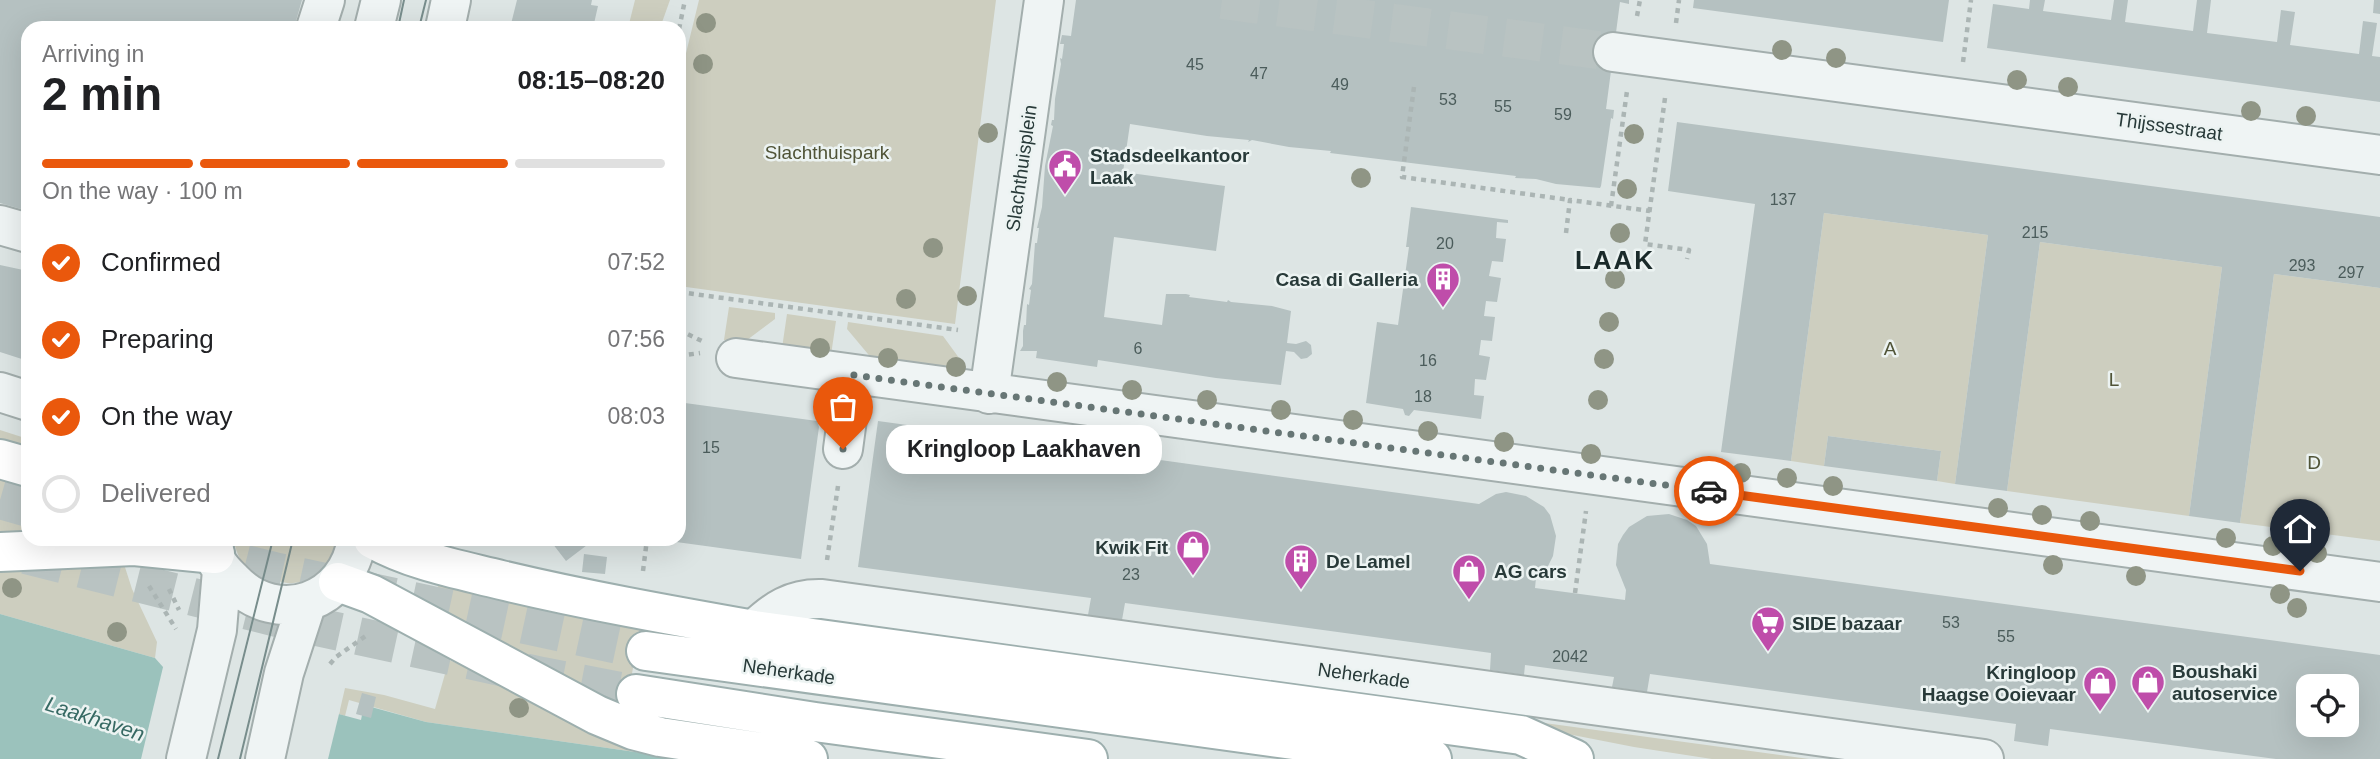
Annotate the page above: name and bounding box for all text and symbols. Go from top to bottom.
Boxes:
text: Arriving in [42,41,144,67]
house number: 45 [1186,56,1204,73]
text: 08:15–08:20 [518,65,665,95]
house number: 47 [1250,65,1268,82]
text: 2 min [42,68,162,120]
house number: 49 [1331,76,1349,93]
house number: 53 [1439,91,1457,108]
house number: 55 [1494,98,1512,115]
street label: Slachthuisplein [1002,103,1041,233]
house number: 59 [1554,106,1572,123]
street label: Thijssestraat [2114,109,2224,144]
park label: Slachthuispark [765,142,890,163]
place label: Stadsdeelkantoor Laak [1090,145,1250,188]
public building icon: Stadsdeelkantoor Laak [1046,147,1084,196]
text: On the way · 100 m [42,178,243,204]
house number: 137 [1770,191,1796,208]
house number: 215 [2022,224,2048,241]
house number: 20 [1436,235,1454,252]
icon: check [42,244,80,282]
district label: LAAK [1575,245,1655,275]
text: Confirmed [101,247,221,277]
text: 07:52 [607,249,665,275]
house number: 293 [2289,257,2315,274]
building icon: Casa di Galleria [1424,260,1462,309]
house number: 297 [2338,264,2364,281]
place label: Casa di Galleria [1275,269,1418,290]
icon: check [42,321,80,359]
text: Preparing [101,324,214,354]
text: 07:56 [607,326,665,352]
park label: A [1884,338,1897,359]
house number: 6 [1134,340,1143,357]
house number: 16 [1419,352,1437,369]
park label: L [2109,369,2119,390]
pin [813,377,873,449]
icon: bag [824,388,862,426]
house number: 18 [1414,388,1432,405]
icon: check [42,398,80,436]
text: On the way [101,401,233,431]
text: 08:03 [607,403,665,429]
callout: Kringloop Laakhaven [885,424,1162,474]
text: Kringloop Laakhaven [907,436,1141,462]
house number: 15 [702,439,720,456]
park label: D [2307,452,2321,473]
courier [1674,456,1744,526]
icon: car [1690,472,1728,510]
text: Delivered [101,478,211,508]
pin [2270,499,2330,571]
icon: home [2281,510,2319,548]
shop icon: Kwik Fit [1174,528,1212,577]
place label: Kwik Fit [1095,537,1169,558]
building icon: De Lamel [1282,542,1320,591]
place label: De Lamel [1326,551,1410,572]
shop icon: AG cars [1450,552,1488,601]
place label: AG cars [1494,561,1567,582]
house number: 23 [1122,566,1140,583]
supermarket icon: SIDE bazaar [1749,604,1787,653]
place label: SIDE bazaar [1792,613,1902,634]
house number: 53 [1942,614,1960,631]
house number: 55 [1997,628,2015,645]
house number: 2042 [1552,648,1588,665]
street label: Neherkade [741,655,836,688]
street label: Neherkade [1316,659,1411,692]
place label: Boushaki autoservice [2172,661,2278,704]
place label: Kringloop Haagse Ooievaar [1922,662,2077,705]
shop icon: Boushaki autoservice [2129,663,2167,712]
shop icon: Kringloop Haagse Ooievaar [2081,664,2119,713]
map controls [2296,674,2359,737]
button: locate [2296,674,2359,737]
water label: Laakhaven [43,692,148,745]

